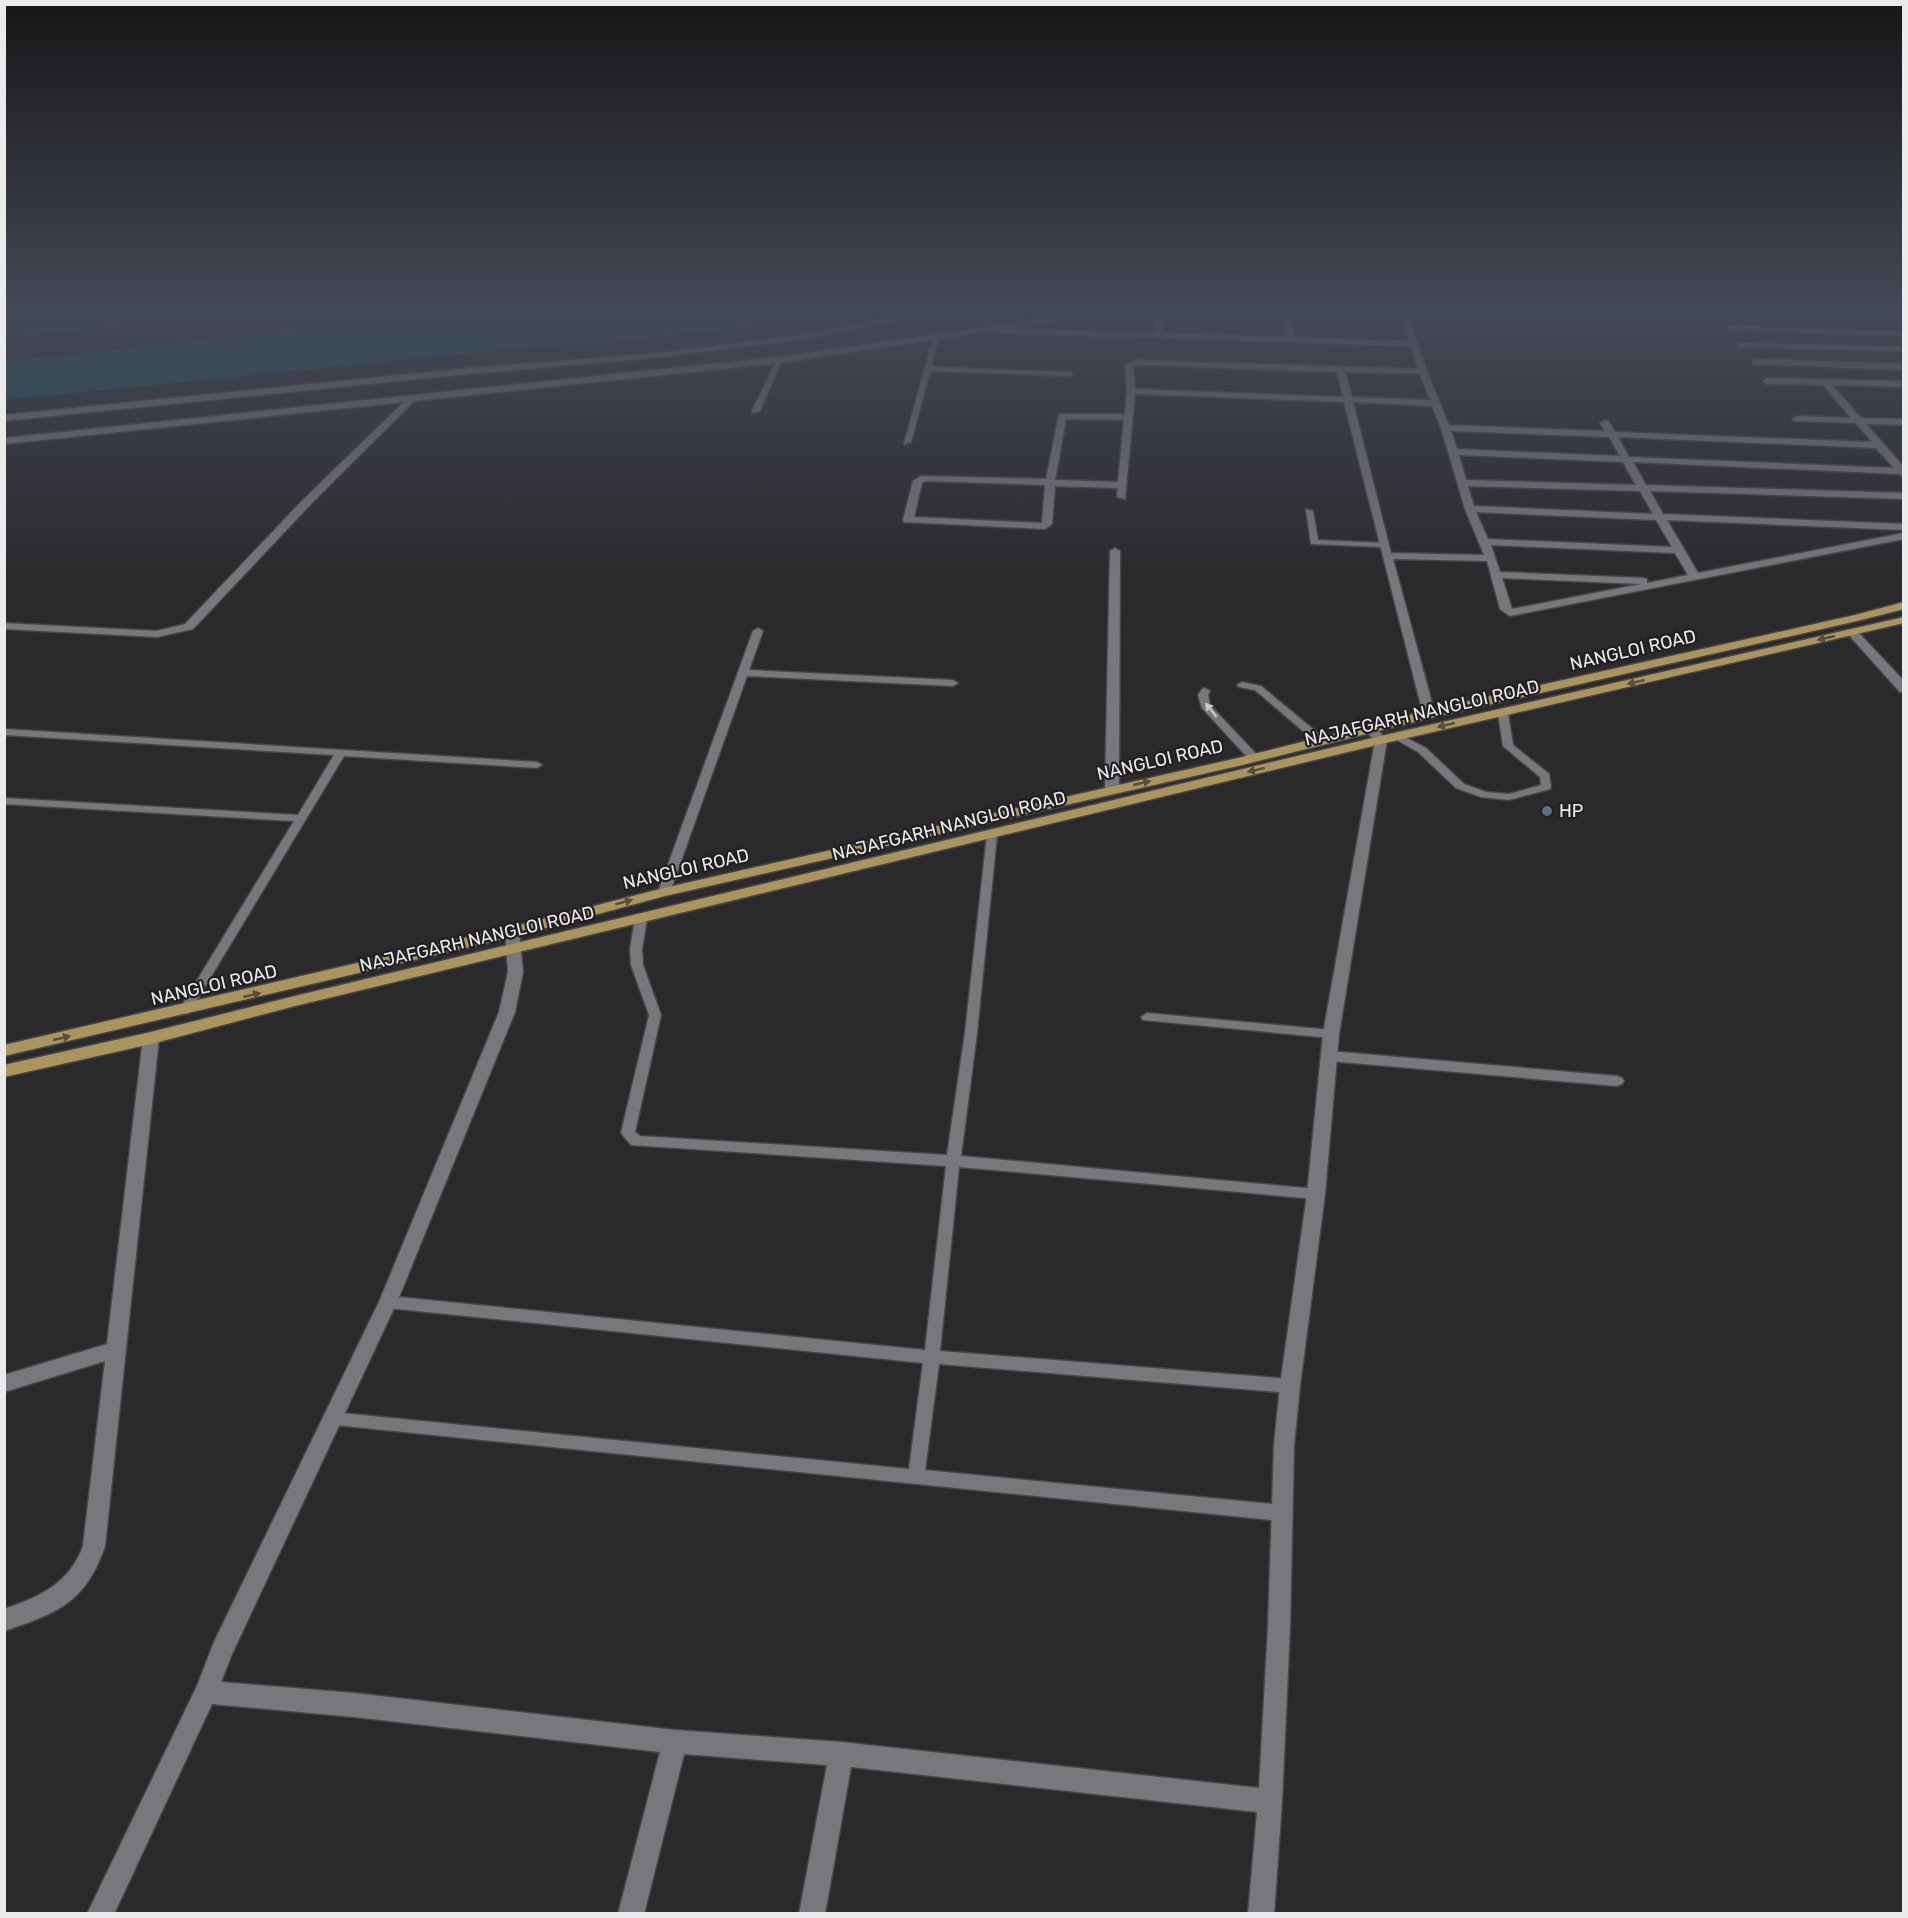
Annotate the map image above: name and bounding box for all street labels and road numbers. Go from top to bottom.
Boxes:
street label: NANGLOI ROAD [1568,625,1698,675]
street label: NAJAFGARH NANGLOI ROAD [1303,675,1541,751]
street label: NANGLOI ROAD [1095,735,1225,785]
street label: NAJAFGARH NANGLOI ROAD [830,786,1068,866]
street label: NANGLOI ROAD [621,844,751,894]
street label: NAJAFGARH NANGLOI ROAD [358,901,596,977]
street label: NANGLOI ROAD [149,960,279,1010]

